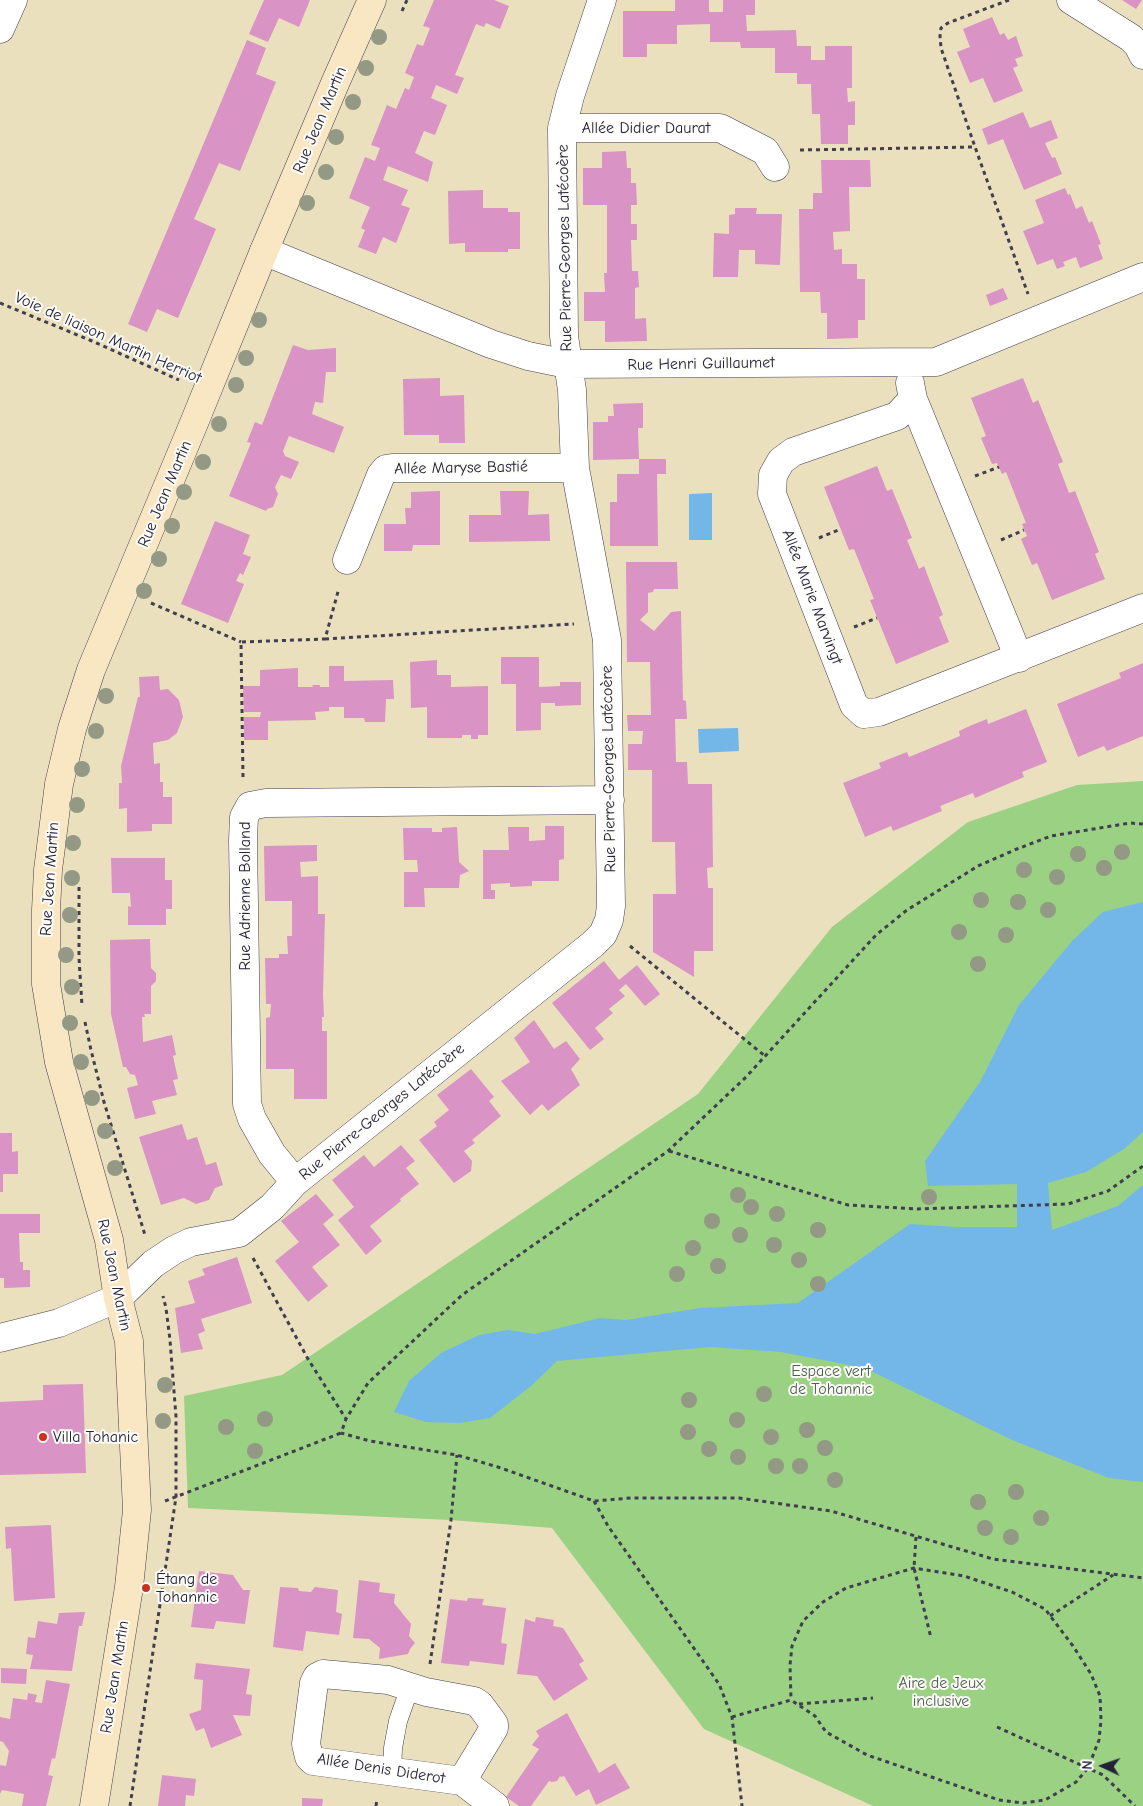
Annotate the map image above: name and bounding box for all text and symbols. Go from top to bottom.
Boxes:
street label: Rue Jean Martin [289,64,351,176]
street label: Allée Didier Daurat [582,118,710,138]
street label: Rue Pierre-Georges Latécoère [554,144,576,352]
street label: Voie de liaison Martin Herriot [12,288,204,388]
street label: Rue Henri Guillaumet [627,353,775,375]
street label: Rue Jean Martin [134,438,196,550]
street label: Allée Maryse Bastié [394,457,528,479]
street label: Allée Marie Marvingt [777,527,847,667]
street label: Rue Pierre-Georges Latécoère [598,665,620,873]
street label: Rue Jean Martin [36,822,64,936]
street label: Rue Adrienne Bolland [235,822,255,970]
street label: Rue Pierre-Georges Latécoère [295,1039,469,1185]
street label: Rue Jean Martin [93,1217,135,1333]
park label: Espace vert de Tohannic [789,1361,873,1399]
place label: Villa Tohanic [53,1427,138,1447]
marker: Villa Tohanic [37,1431,49,1443]
place label: Étang de Tohannic [156,1569,217,1607]
marker: Étang de Tohannic [140,1582,152,1594]
street label: Rue Jean Martin [97,1619,133,1735]
park label: Aire de Jeux inclusive [898,1673,984,1711]
north arrow [1078,1741,1128,1791]
street label: Allée Denis Diderot [316,1749,446,1789]
text: N [1079,1760,1096,1770]

